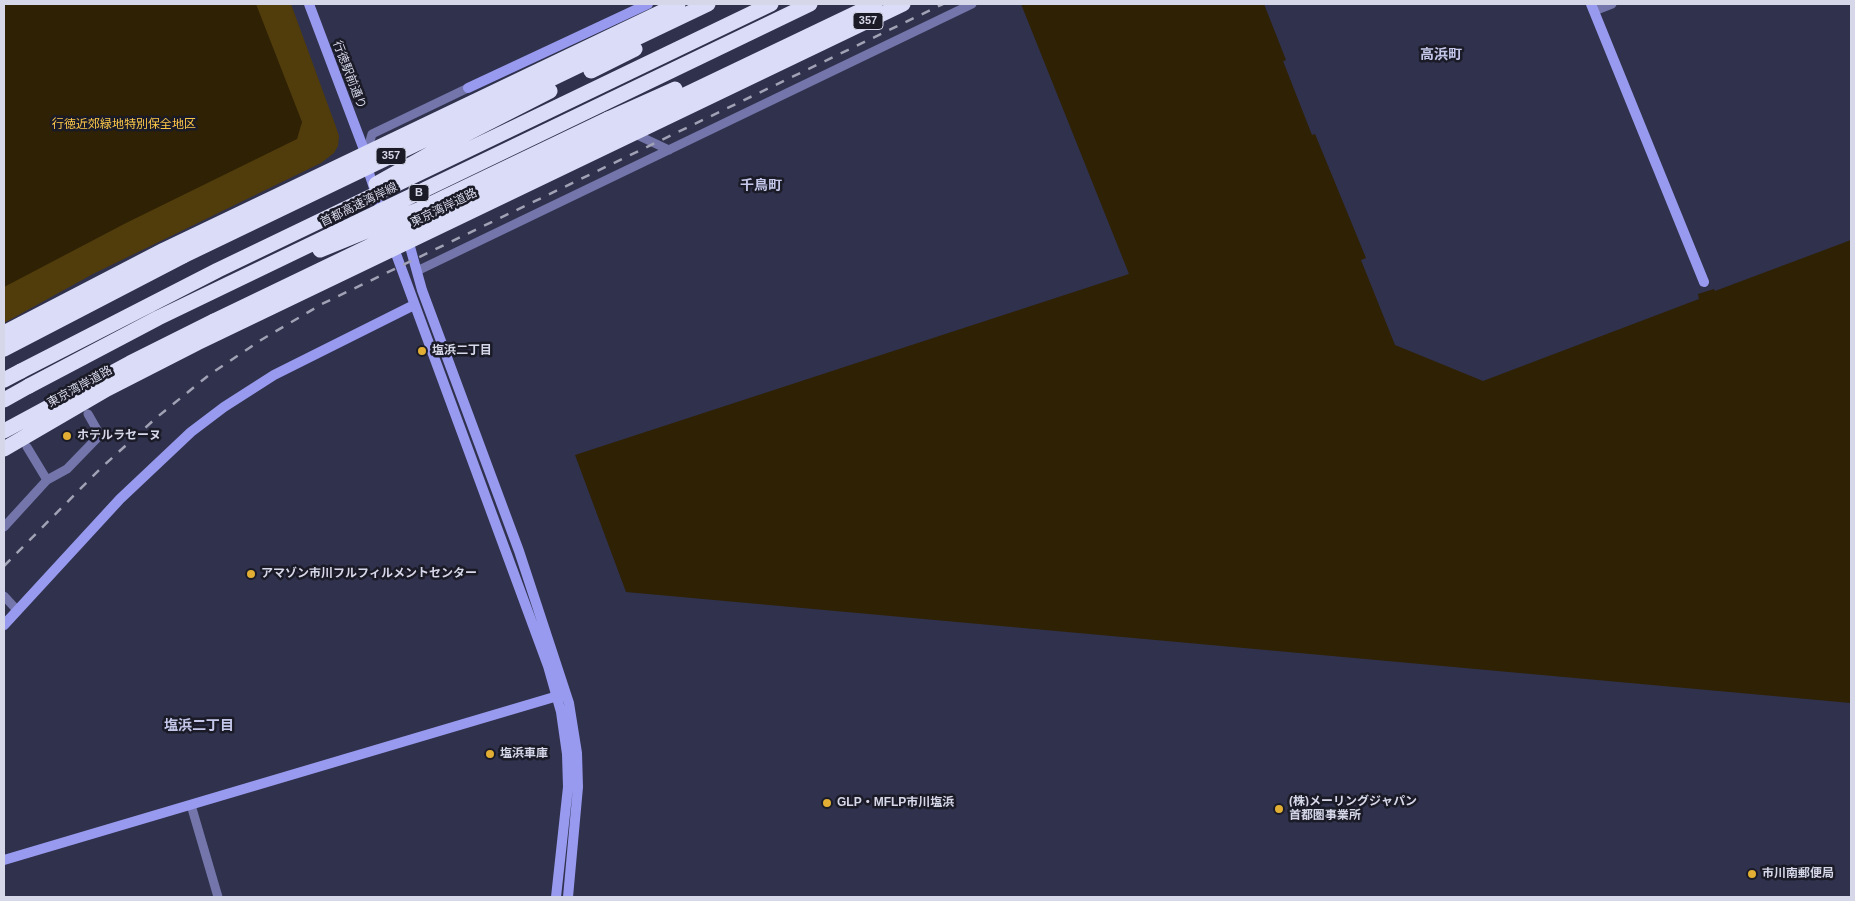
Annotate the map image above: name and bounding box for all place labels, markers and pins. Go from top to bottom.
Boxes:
place label: 塩浜二丁目 [432,344,492,358]
marker: 塩浜二丁目 [416,345,428,357]
place label: ホテルラセーヌ [77,429,161,443]
marker: ホテルラセーヌ [61,430,73,442]
place label: アマゾン市川フルフィルメントセンター [261,567,477,581]
marker: アマゾン市川フルフィルメントセンター [245,568,257,580]
place label: 塩浜車庫 [500,747,548,761]
marker: 塩浜車庫 [484,748,496,760]
place label: (株)メーリングジャパン 首都圏事業所 [1289,795,1417,823]
place label: GLP・MFLP市川塩浜 [837,796,954,810]
marker: GLP・MFLP市川塩浜 [821,797,833,809]
marker: (株)メーリングジャパン 首都圏事業所 [1273,803,1285,815]
place label: 市川南郵便局 [1762,867,1834,881]
marker: 市川南郵便局 [1746,868,1758,880]

